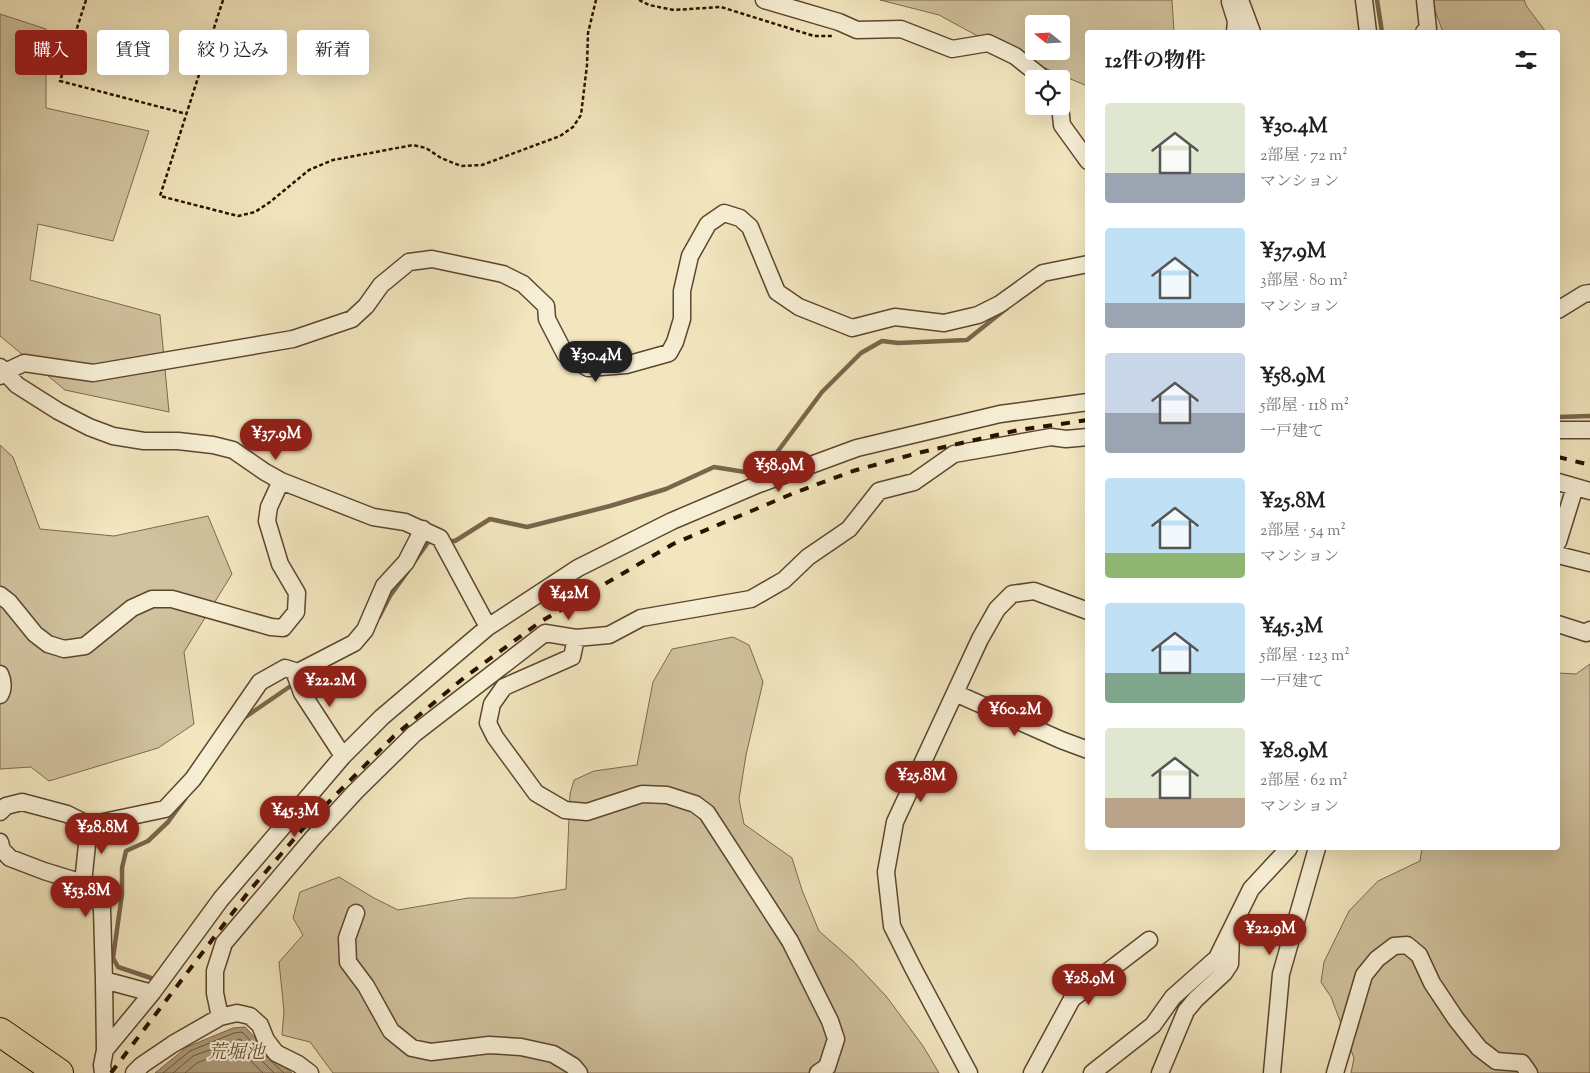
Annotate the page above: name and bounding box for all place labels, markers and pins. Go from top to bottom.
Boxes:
pin: ¥30.4M [555,340,637,383]
pin: ¥37.9M [235,418,317,461]
pin: ¥58.9M [738,450,820,493]
pin: ¥42M [539,578,599,621]
pin: ¥22.2M [289,666,371,708]
pin: ¥60.2M [974,694,1056,737]
pin: ¥25.8M [880,760,962,803]
pin: ¥45.3M [254,796,336,838]
pin: ¥28.8M [61,812,143,855]
pin: ¥53.8M [45,876,127,918]
pin: ¥22.9M [1229,914,1311,956]
pin: ¥28.9M [1048,964,1130,1006]

